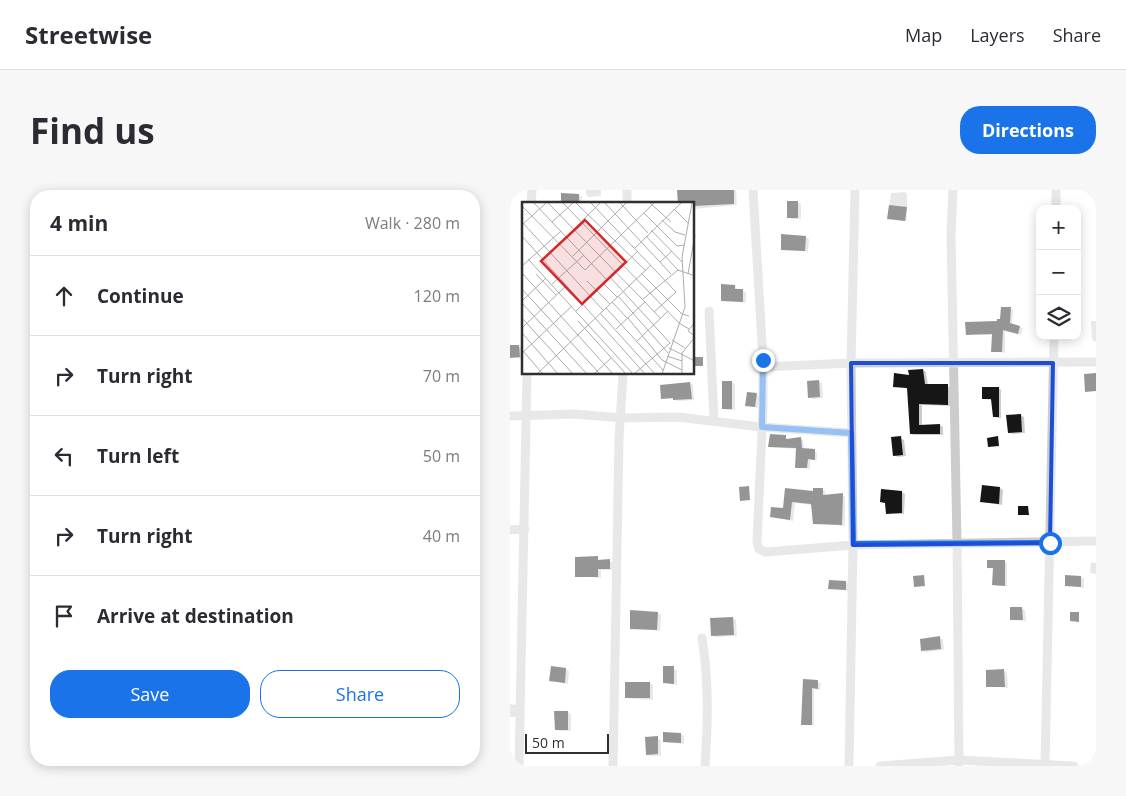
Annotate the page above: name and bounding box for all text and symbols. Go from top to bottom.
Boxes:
text: Streetwise [25,18,152,51]
text: Map [905,23,942,47]
text: Layers [970,23,1025,47]
text: Share [1053,23,1101,47]
button: Directions [960,106,1096,154]
text: Find us [30,107,155,154]
inset map [522,202,695,375]
map controls [1036,205,1081,340]
button: + [1036,205,1081,250]
text: 4 min [50,209,108,237]
text: Walk · 280 m [365,212,460,234]
button: − [1036,250,1081,295]
icon: ahead [50,282,78,310]
text: Continue [97,283,184,309]
text: 120 m [414,285,460,307]
button: layers [1036,295,1081,340]
route end [752,349,775,372]
icon: right [50,362,78,390]
text: Turn right [97,363,192,389]
text: 70 m [423,365,460,387]
icon: left [50,442,78,470]
text: Turn left [97,443,179,469]
text: 50 m [423,445,460,467]
icon: right [50,522,78,550]
text: Turn right [97,523,192,549]
text: 40 m [423,525,460,547]
route start [1039,532,1062,555]
icon: arrive [50,602,78,630]
text: Arrive at destination [97,603,294,629]
button: Save [50,670,250,718]
button: Share [260,670,460,718]
scale bar [525,731,609,754]
text: 50 m [532,733,565,752]

